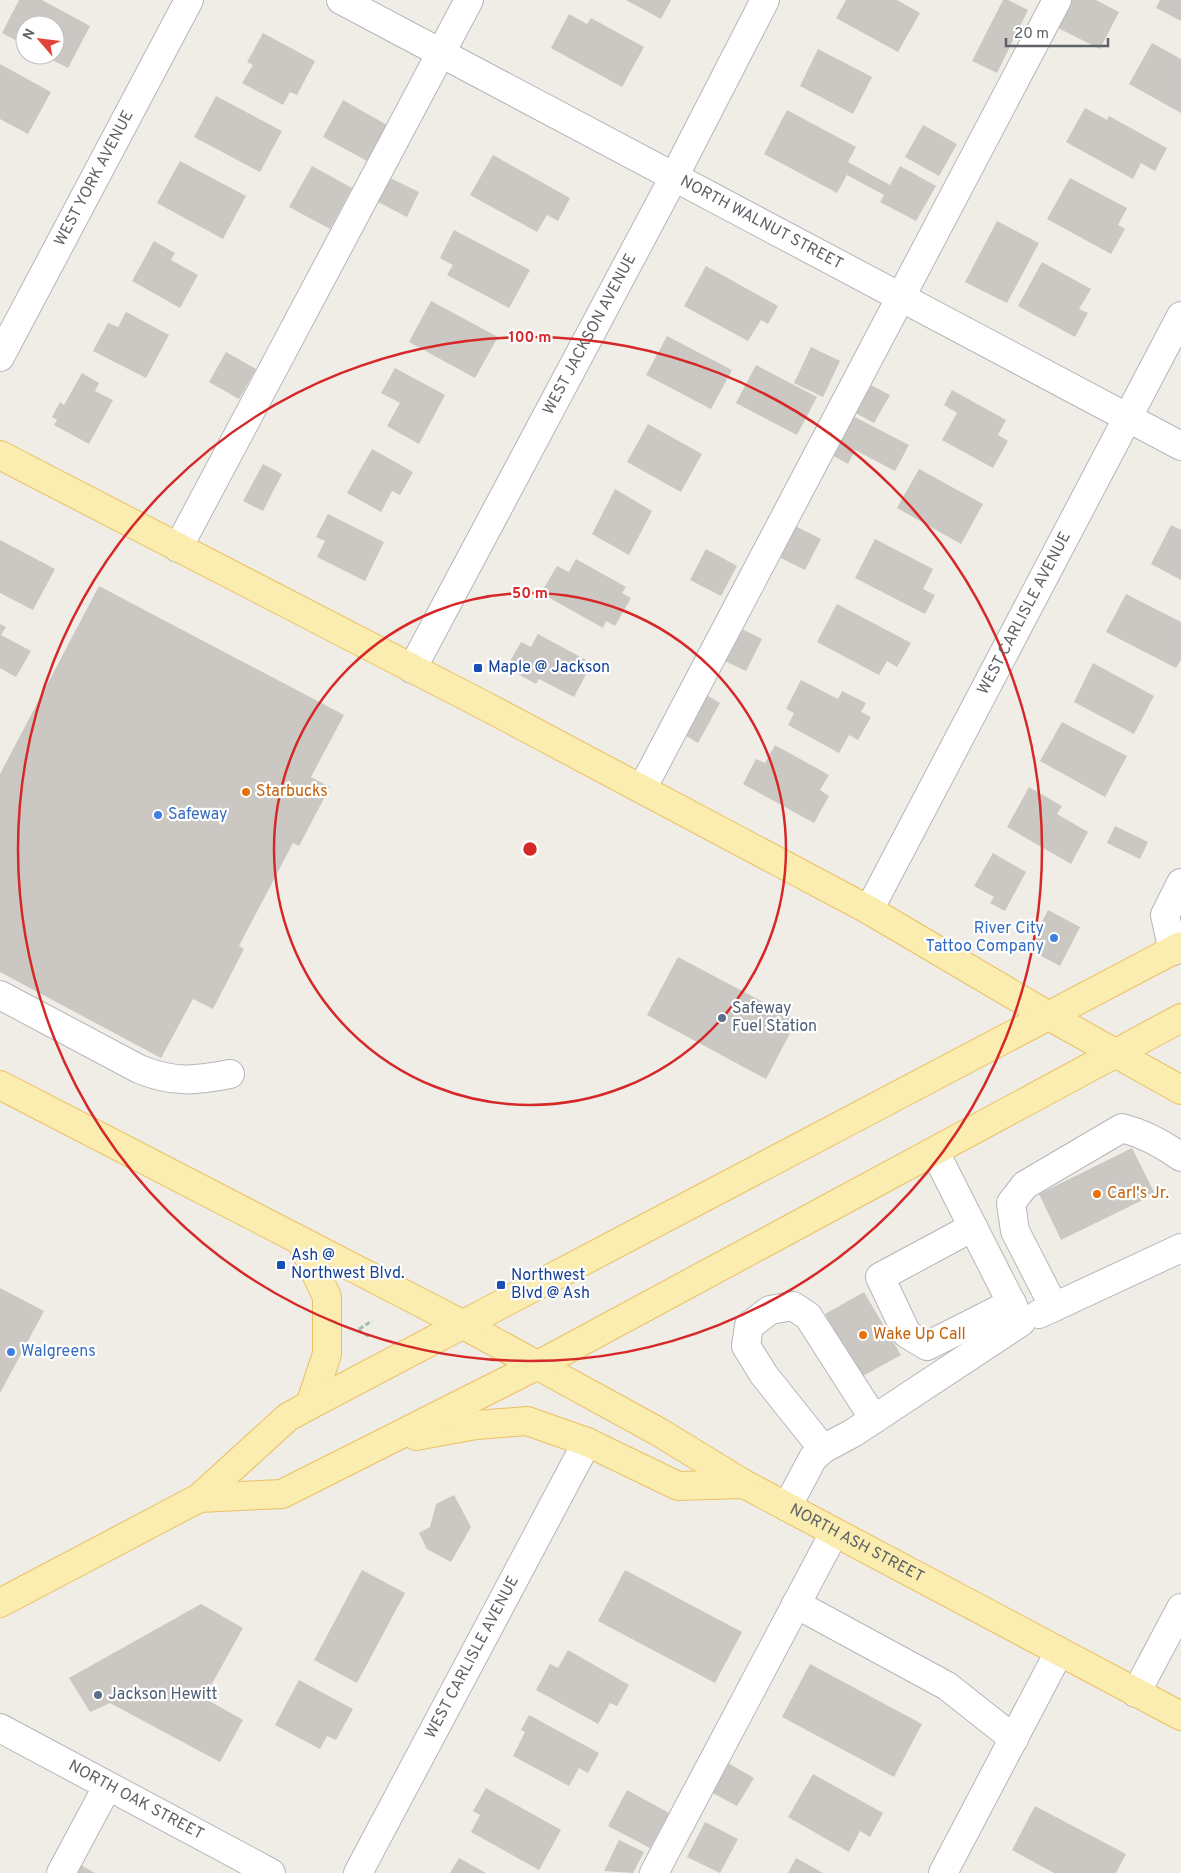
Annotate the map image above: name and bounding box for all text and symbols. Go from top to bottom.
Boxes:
north arrow [15,15,65,65]
scale bar [1006,15,1108,47]
text: 20 m [1014,25,1049,44]
text: N [20,26,40,43]
street label: WEST YORK AVENUE [50,107,139,250]
street label: NORTH WALNUT STREET [676,172,846,275]
street label: WEST JACKSON AVENUE [539,250,641,418]
text: 100 m [509,329,551,348]
street label: WEST CARLISLE AVENUE [974,528,1076,698]
text: 50 m [512,585,548,604]
place label: Maple @ Jackson [488,658,610,678]
marker: Maple @ Jackson [472,662,484,674]
place label: Starbucks [256,782,328,802]
marker: Starbucks [240,786,252,798]
place label: Safeway [168,805,228,825]
marker: Safeway [152,809,164,821]
centre of rings [521,840,539,858]
place label: River City Tattoo Company [926,919,1044,957]
marker: River City Tattoo Company [1048,932,1060,944]
place label: Safeway Fuel Station [732,999,817,1037]
marker: Safeway Fuel Station [716,1012,728,1024]
place label: Carl's Jr. [1107,1184,1169,1204]
marker: Carl's Jr. [1091,1188,1103,1200]
place label: Ash @ Northwest Blvd. [291,1246,405,1284]
marker: Ash @ Northwest Blvd. [275,1259,287,1271]
place label: Northwest Blvd @ Ash [511,1266,590,1304]
marker: Northwest Blvd @ Ash [495,1279,507,1291]
place label: Wake Up Call [873,1325,966,1345]
marker: Wake Up Call [857,1329,869,1341]
place label: Walgreens [21,1342,96,1362]
marker: Walgreens [5,1346,17,1358]
street label: NORTH ASH STREET [786,1500,927,1588]
street label: WEST CARLISLE AVENUE [421,1573,524,1742]
place label: Jackson Hewitt [108,1685,218,1705]
marker: Jackson Hewitt [92,1689,104,1701]
street label: NORTH OAK STREET [65,1756,207,1845]

